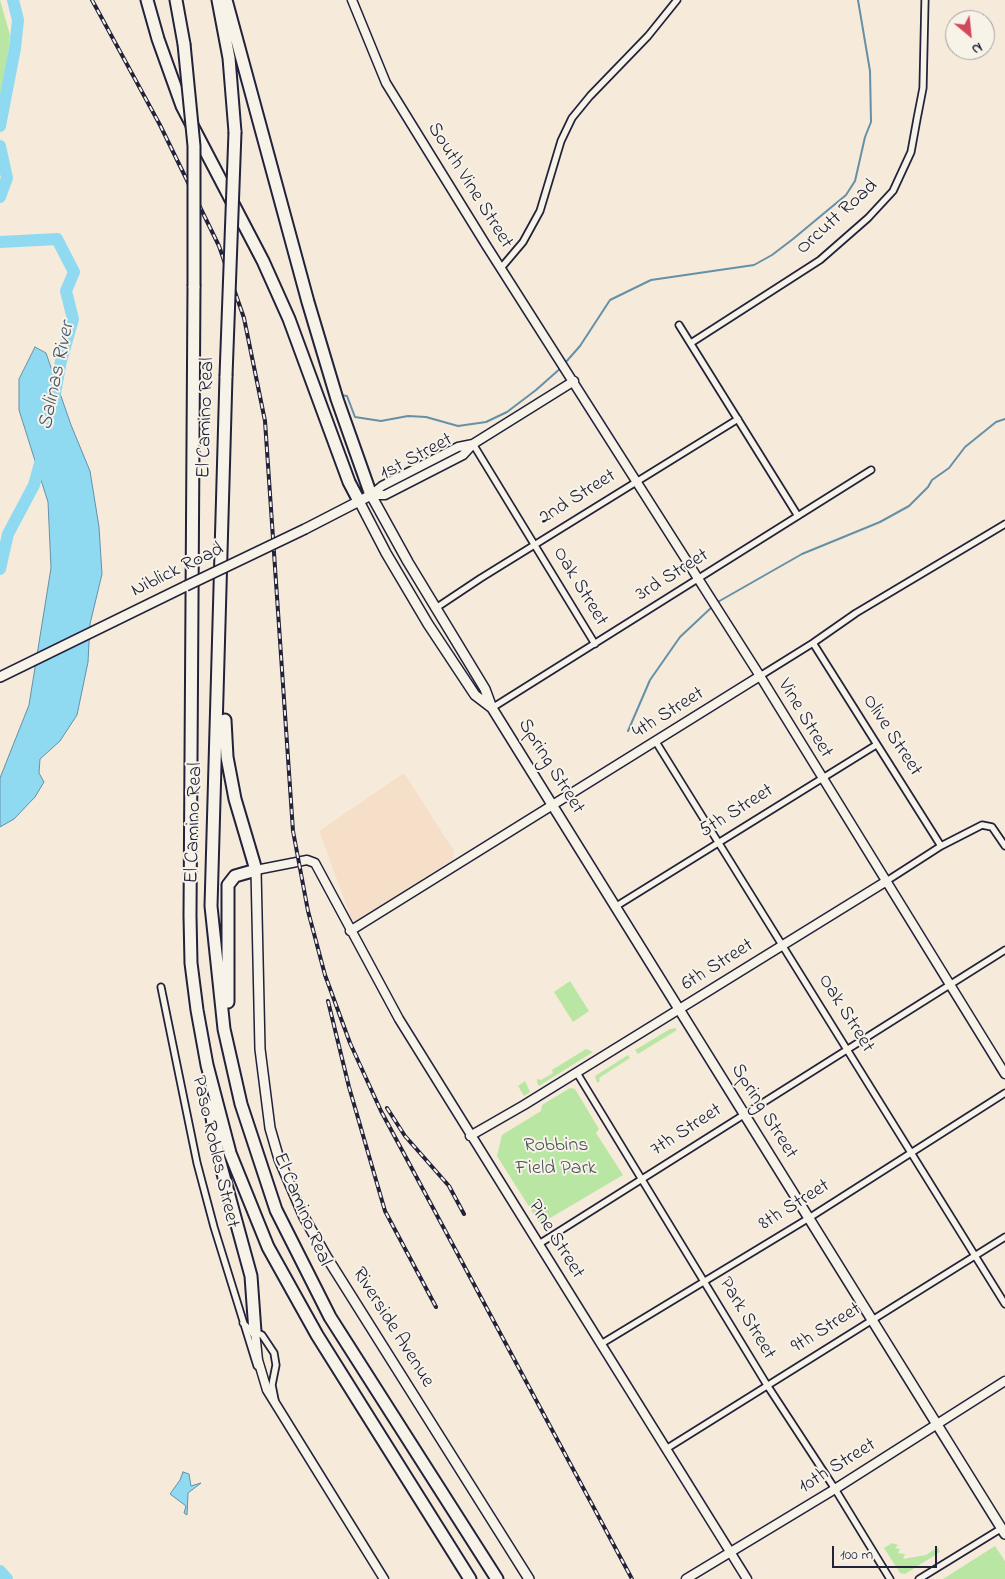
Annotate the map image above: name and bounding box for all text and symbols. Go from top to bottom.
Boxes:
north arrow [945,10,995,60]
text: N [968,36,986,59]
street label: South Vine Street [421,119,517,253]
street label: Orcutt Road [792,175,884,261]
water label: Salinas River [34,320,82,432]
street label: El Camino Real [193,357,221,479]
street label: 1st Street [377,429,457,487]
street label: 2nd Street [535,465,621,531]
street label: Niblick Road [128,538,228,604]
street label: Oak Street [546,543,612,631]
street label: 3rd Street [632,544,714,608]
street label: Vine Street [771,675,837,763]
street label: 4th Street [629,683,709,745]
street label: Olive Street [856,691,926,781]
street label: Spring Street [511,715,589,819]
street label: El Camino Real [181,762,209,884]
street label: 5th Street [695,780,779,844]
street label: 6th Street [678,935,758,997]
street label: Oak Street [811,970,879,1058]
street label: Spring Street [724,1060,802,1164]
street label: Paso Robles Street [185,1074,243,1230]
street label: 7th Street [647,1099,727,1163]
park label: Robbins Field Park [515,1135,597,1182]
street label: El Camino Real [266,1150,336,1270]
street label: 8th Street [755,1175,835,1237]
street label: Pine Street [521,1196,589,1284]
street label: Riverside Avenue [346,1264,438,1392]
street label: Park Street [712,1274,780,1364]
street label: 9th Street [788,1298,866,1360]
street label: 10th Street [795,1434,881,1500]
scale bar [835,1536,940,1568]
text: 100 m [840,1544,873,1566]

